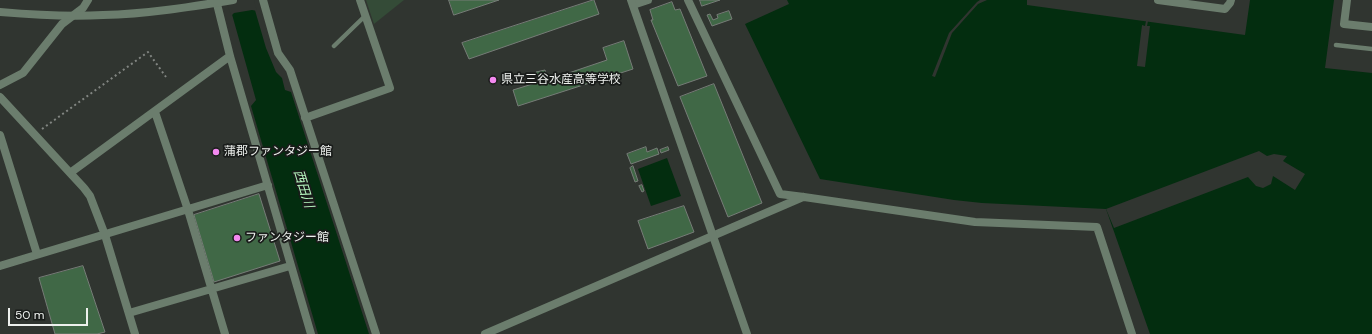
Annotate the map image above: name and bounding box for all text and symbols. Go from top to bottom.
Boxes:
place label: 県立三谷水産高等学校 [501,73,621,87]
marker: 県立三谷水産高等学校 [488,75,498,85]
place label: 蒲郡ファンタジー館 [224,145,332,159]
marker: 蒲郡ファンタジー館 [211,147,221,157]
water label: 西田川 [290,168,316,210]
place label: ファンタジー館 [245,231,329,245]
marker: ファンタジー館 [232,233,242,243]
scale bar [10,300,90,326]
text: 50 m [15,307,44,323]

